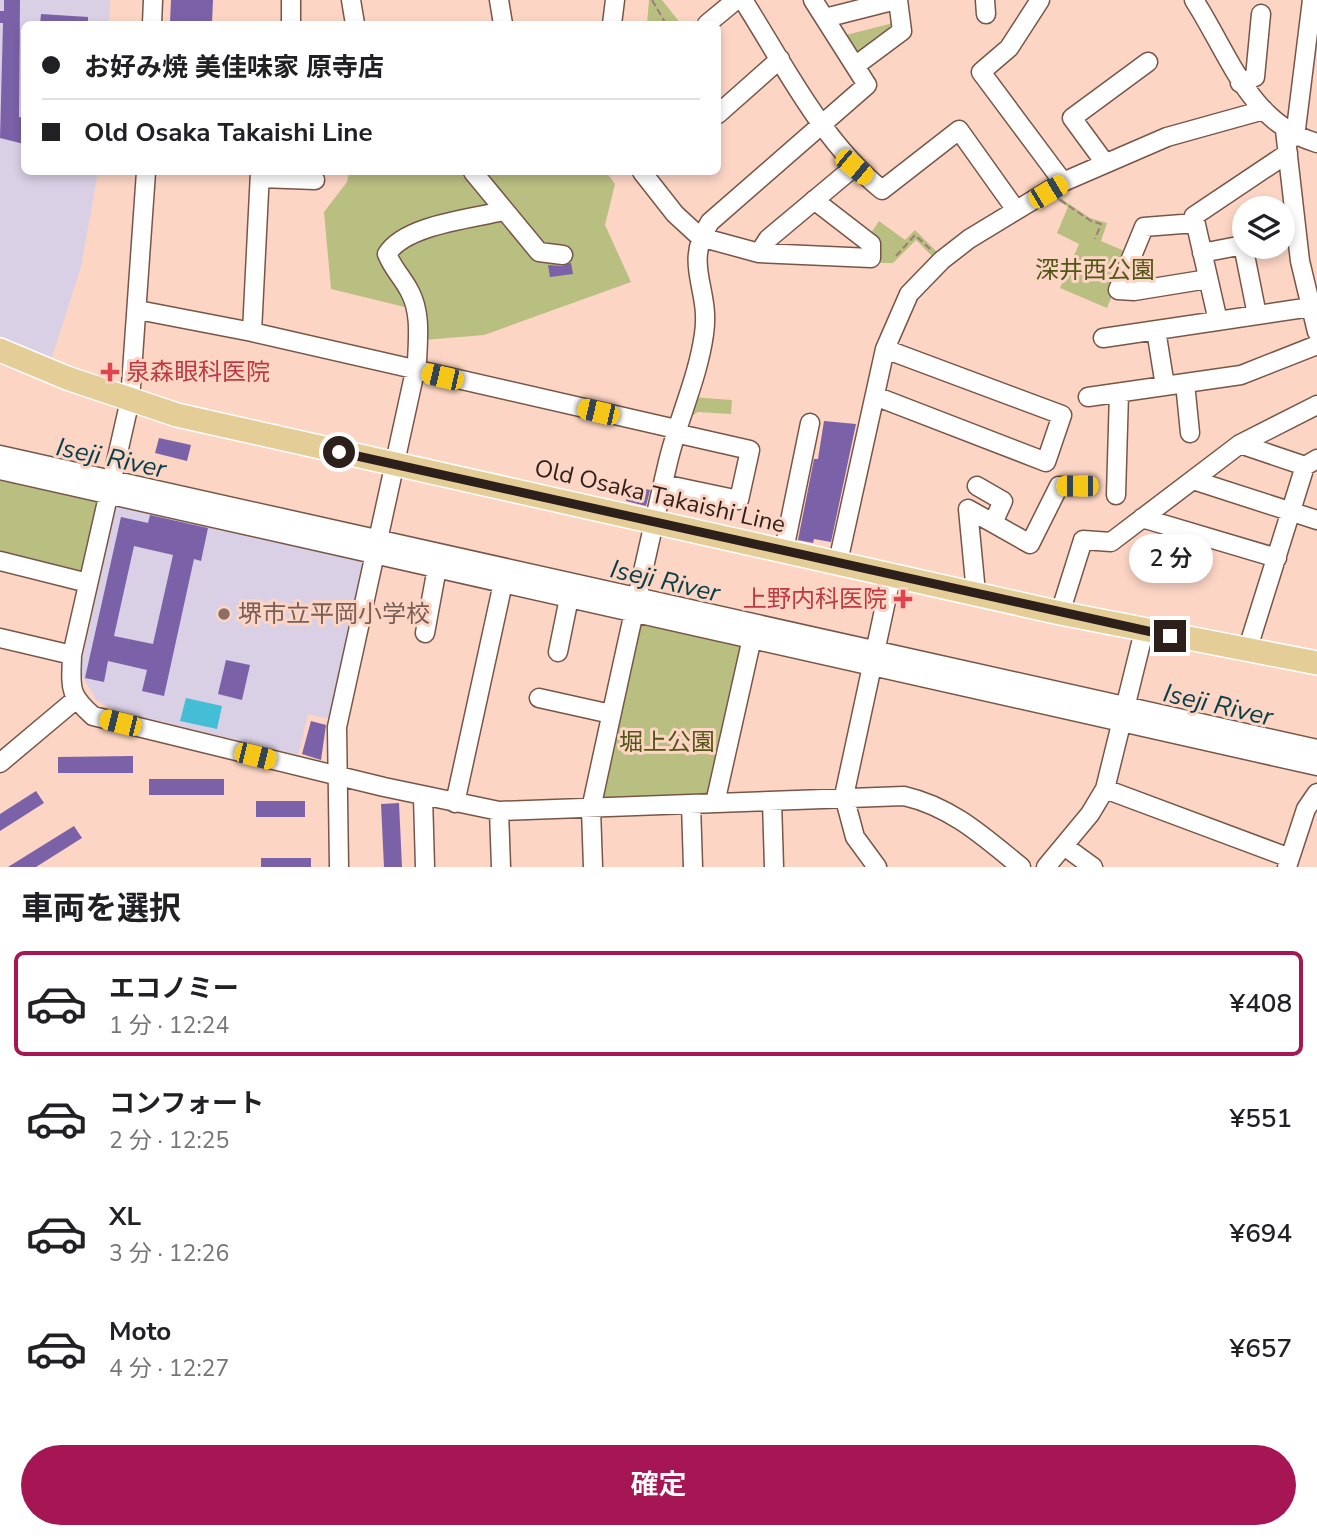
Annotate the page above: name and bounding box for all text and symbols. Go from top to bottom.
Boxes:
text: お好み焼 美佳味家 原寺店 [84,50,384,85]
text: Old Osaka Takaishi Line [84,115,373,150]
car [832,145,877,189]
car [1025,172,1072,212]
map controls [1232,196,1295,259]
button: layers [1232,196,1295,259]
park label: 深井西公園 [1035,254,1155,286]
place label: 泉森眼科医院 [126,356,270,388]
marker: 泉森眼科医院 [100,362,120,382]
car [420,362,465,392]
car [576,397,621,427]
water label: Iseji River [53,429,170,487]
route start [323,436,355,468]
street label: Old Osaka Takaishi Line [531,452,789,540]
car [1057,476,1099,497]
callout: 2 分 [1128,534,1212,584]
text: 2 分 [1150,543,1192,574]
water label: Iseji River [607,551,724,611]
place label: 上野内科医院 [743,583,887,615]
marker: 上野内科医院 [893,589,913,609]
place label: 堺市立平岡小学校 [238,598,430,630]
marker: 堺市立平岡小学校 [216,606,232,622]
route end [1154,620,1186,652]
water label: Iseji River [1160,675,1277,735]
car [98,708,143,738]
park label: 堀上公園 [619,726,715,758]
car [233,741,278,771]
text: 車両を選択 [21,887,181,930]
text: エコノミー [109,971,239,1006]
icon: car [25,972,88,1035]
text: ¥408 [1230,986,1292,1021]
text: 1 分 · 12:24 [109,1010,229,1041]
text: コンフォート [109,1086,264,1121]
icon: car [25,1087,88,1150]
text: ¥551 [1230,1101,1292,1136]
text: 2 分 · 12:25 [109,1125,229,1156]
text: XL [109,1199,141,1234]
icon: car [25,1202,88,1265]
text: ¥694 [1230,1216,1292,1251]
text: 3 分 · 12:26 [109,1238,229,1269]
text: Moto [109,1314,171,1349]
icon: car [25,1317,88,1380]
text: ¥657 [1230,1331,1292,1366]
text: 4 分 · 12:27 [109,1353,229,1384]
button: 確定 [21,1445,1296,1525]

